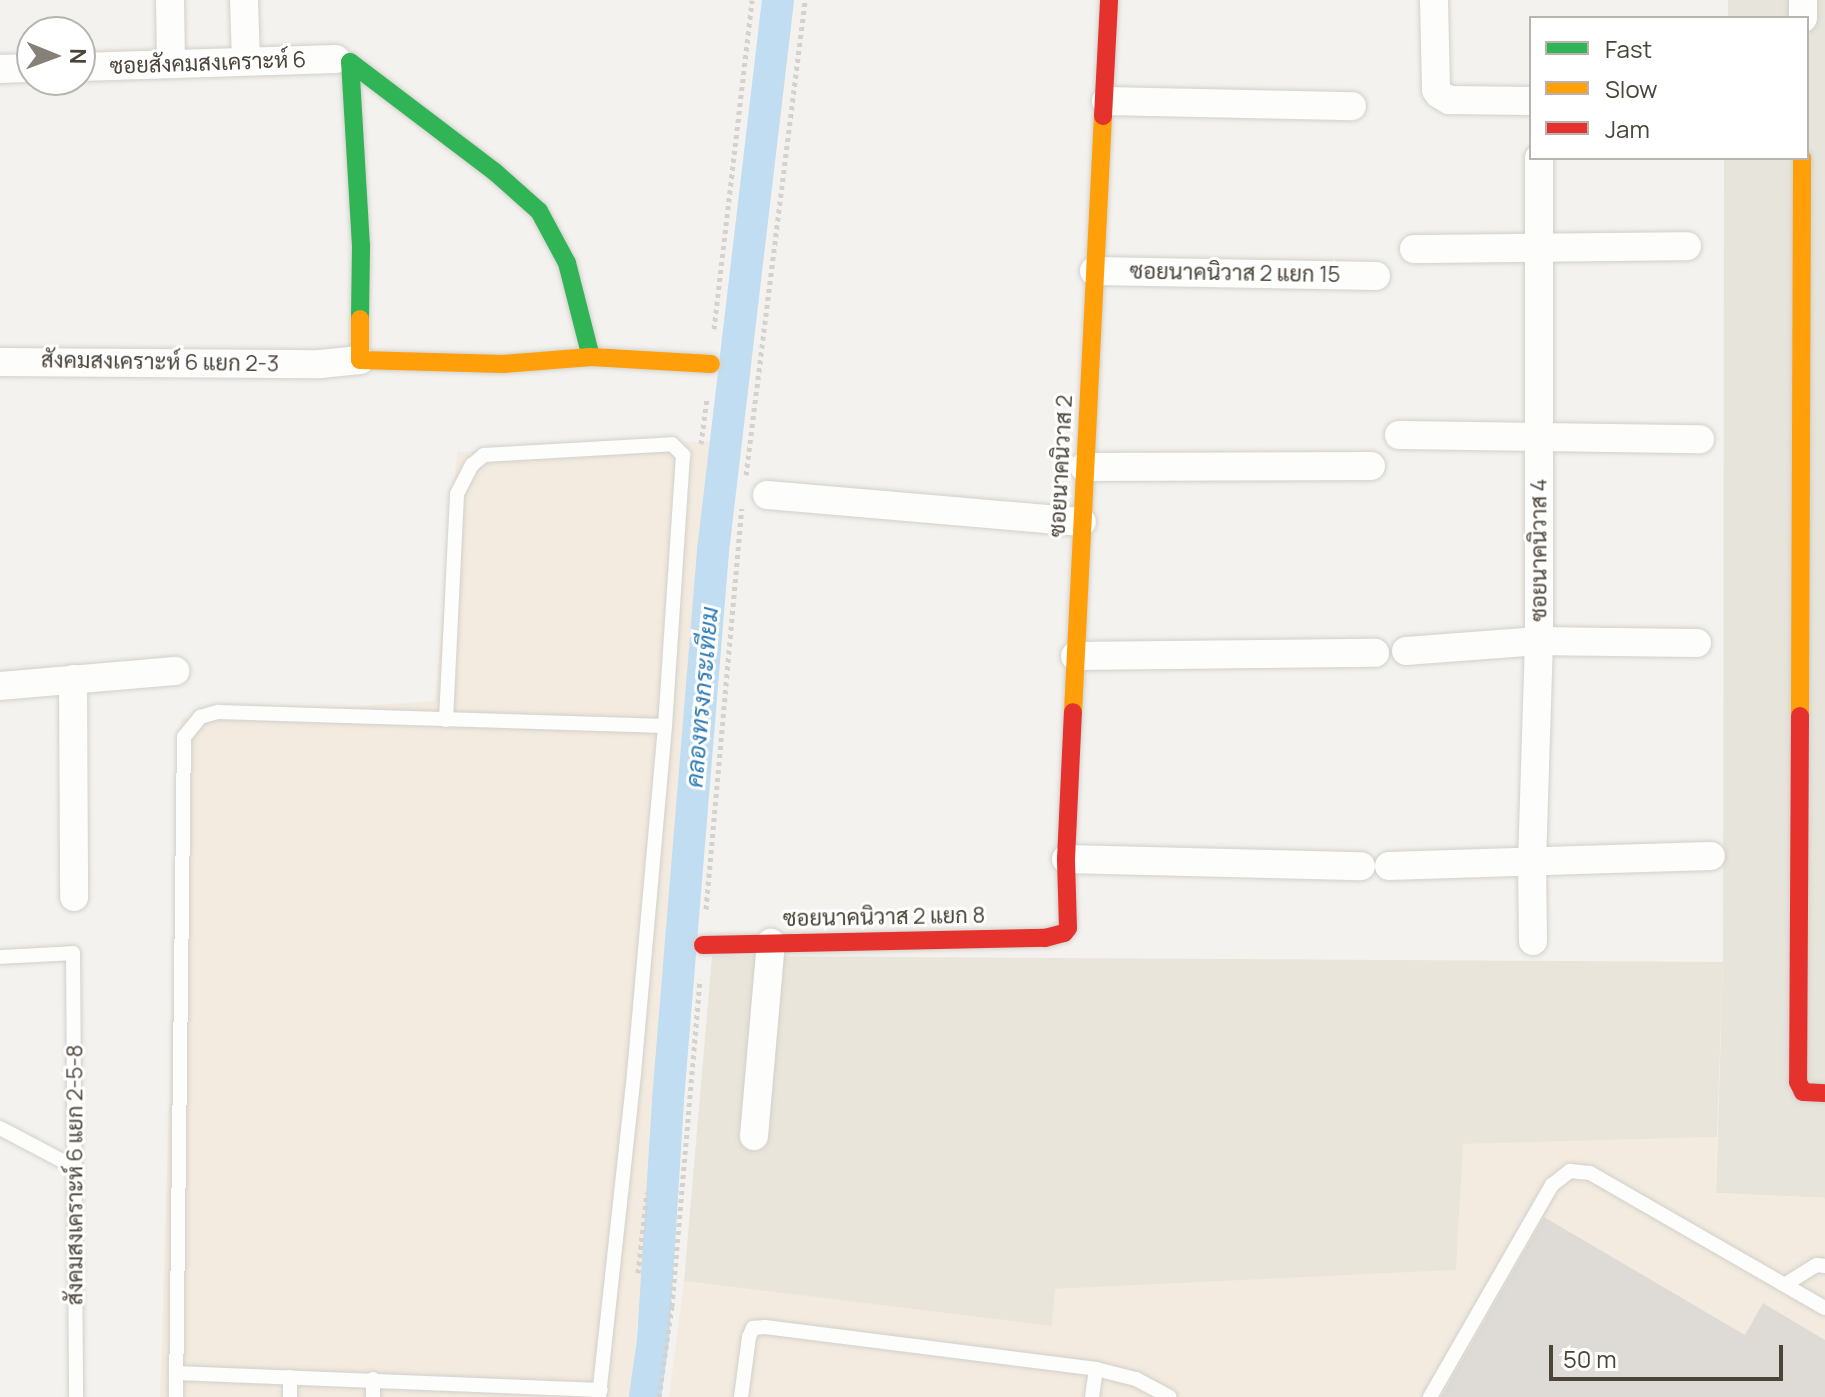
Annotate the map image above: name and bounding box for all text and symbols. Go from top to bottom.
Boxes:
north arrow [16,16,96,96]
legend [1529,16,1809,160]
text: Fast [1605,32,1652,65]
street label: ซอยสังคมสงเคราะห์ 6 [109,46,307,80]
text: N [63,48,93,65]
text: Slow [1605,72,1658,105]
text: Jam [1605,112,1650,145]
street label: ซอยนาคนิวาส 2 แยก 15 [1129,258,1341,288]
street label: สังคมสงเคราะห์ 6 แยก 2-3 [41,347,279,377]
street label: ซอยนาคนิวาส 2 [1044,394,1078,538]
street label: ซอยนาคนิวาส 4 [1526,478,1552,622]
water label: คลองทรงกระเทียม [679,605,723,789]
street label: ซอยนาคนิวาส 2 แยก 8 [783,902,985,932]
street label: สังคมสงเคราะห์ 6 แยก 2-5-8 [62,1045,88,1305]
scale bar [1553,1329,1787,1379]
text: 50 m [1563,1342,1617,1375]

